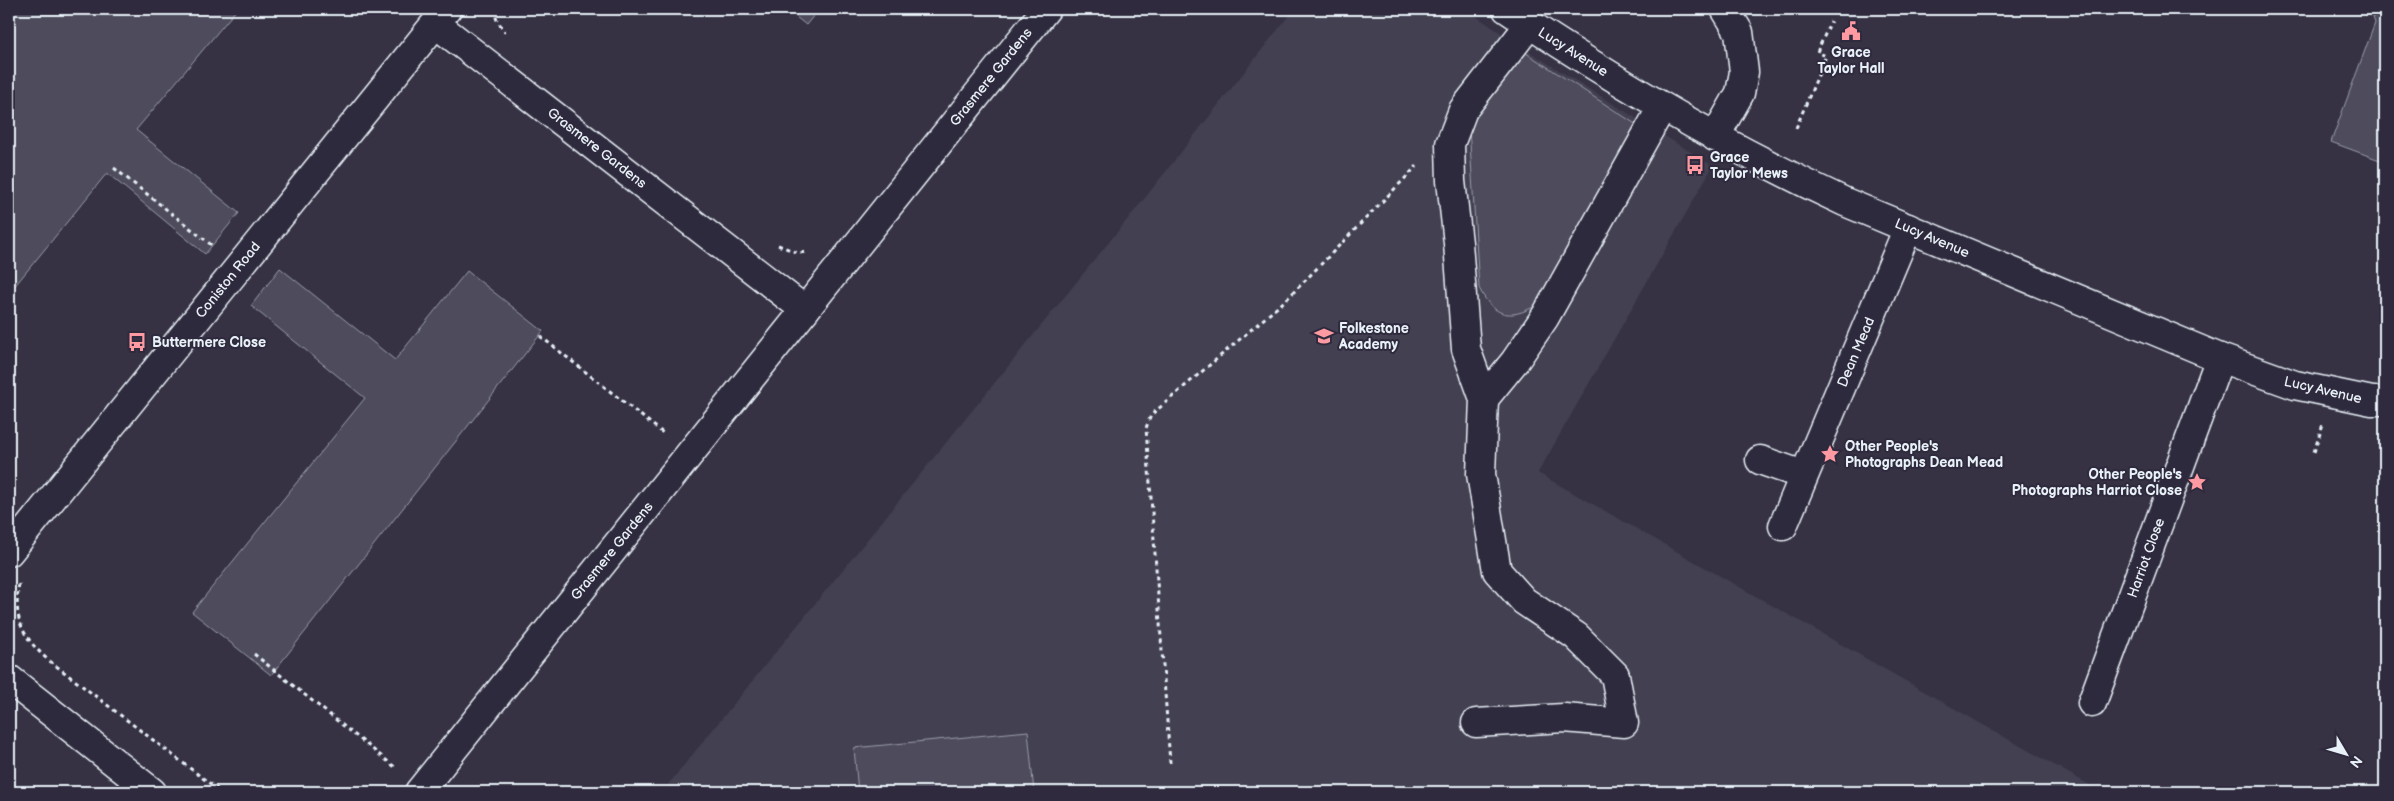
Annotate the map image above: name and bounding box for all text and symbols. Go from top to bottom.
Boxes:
public building icon: Grace Taylor Hall [1840,20,1862,42]
street label: Grasmere Gardens [946,24,1036,129]
street label: Lucy Avenue [1535,24,1611,80]
place label: Grace Taylor Hall [1817,44,1885,77]
street label: Grasmere Gardens [544,104,650,192]
place label: Grace Taylor Mews [1710,149,1788,182]
bus stop icon: Grace Taylor Mews [1684,154,1706,176]
street label: Lucy Avenue [1892,215,1972,261]
street label: Coniston Road [192,238,264,322]
street label: Dean Mead [1834,315,1878,389]
place label: Folkestone Academy [1338,320,1409,353]
school or university icon: Folkestone Academy [1313,325,1335,347]
bus stop icon: Buttermere Close [126,331,148,353]
place label: Buttermere Close [152,334,266,351]
street label: Lucy Avenue [2282,373,2364,407]
place label: Other People's Photographs Dean Mead [1845,438,2003,471]
place icon: Other People's Photographs Dean Mead [1819,443,1841,465]
place label: Other People's Photographs Harriot Close [2012,466,2182,499]
place icon: Other People's Photographs Harriot Close [2186,471,2208,493]
street label: Grasmere Gardens [567,498,657,603]
street label: Harriot Close [2124,516,2168,600]
north arrow [2322,728,2372,778]
text: N [2346,752,2366,771]

